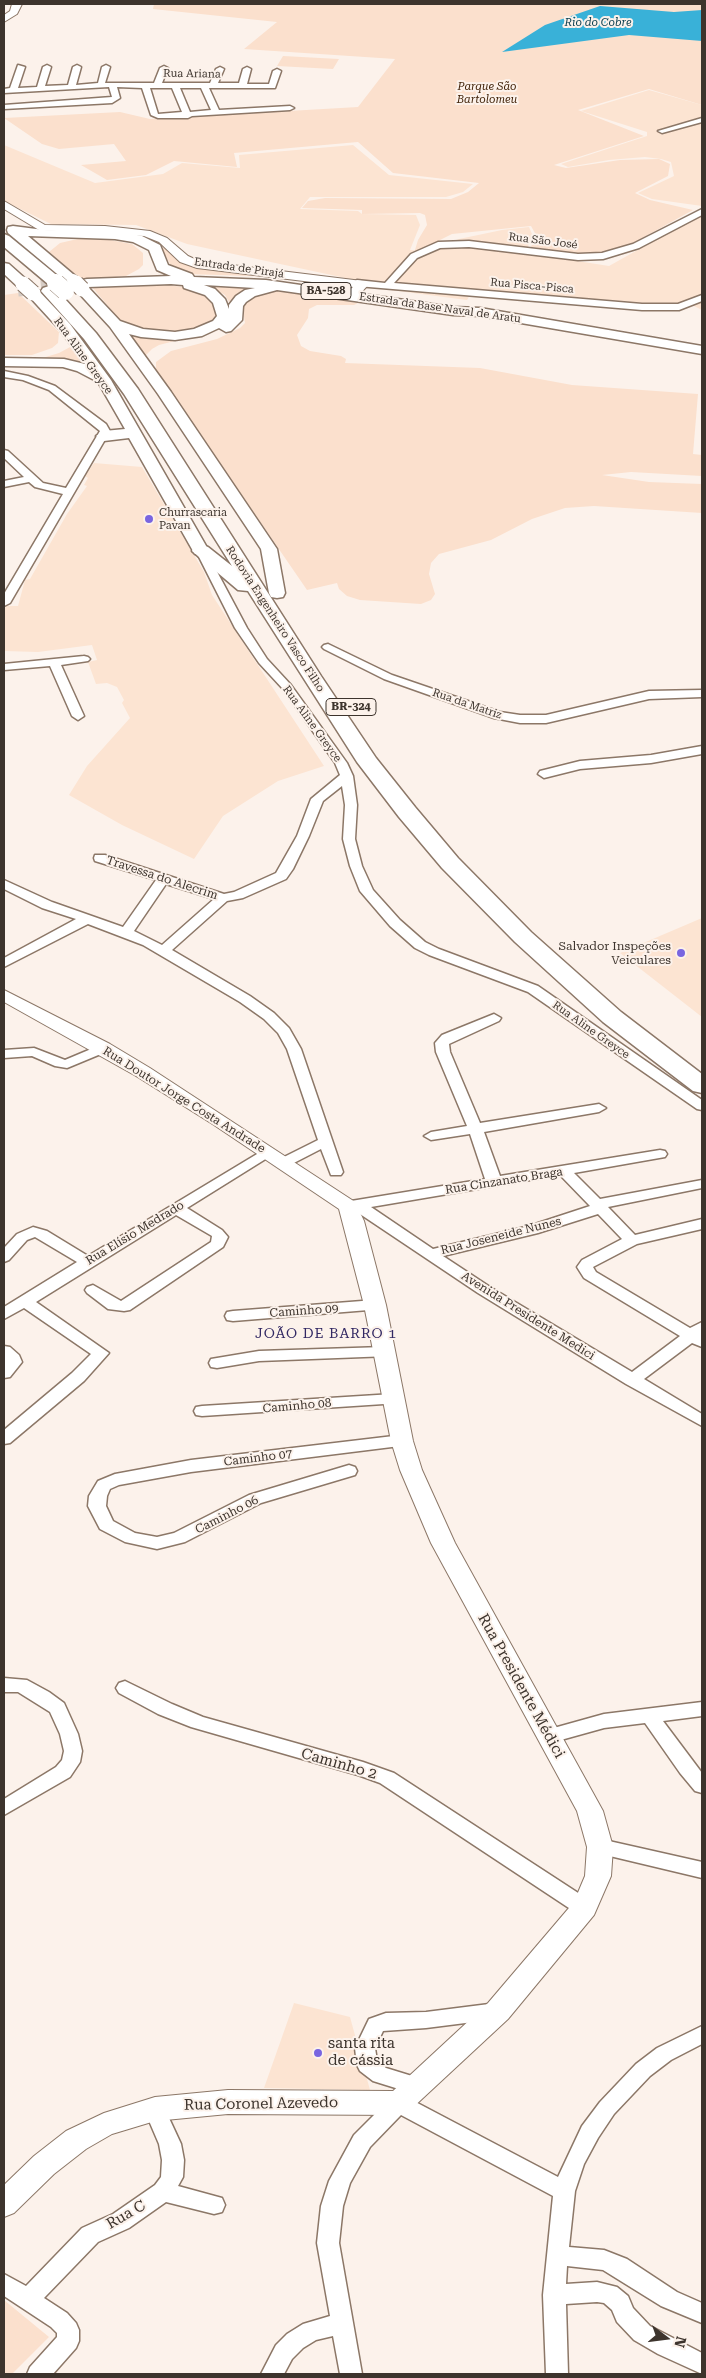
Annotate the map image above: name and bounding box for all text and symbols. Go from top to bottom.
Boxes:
water label: Rio do Cobre [564,16,632,30]
street label: Rua Ariana [163,67,221,81]
park label: Parque São Bartolomeu [457,80,517,106]
street label: Rua São José [508,230,578,252]
street label: Entrada de Pirajá [193,255,285,281]
street label: Rua Pisca-Pisca [490,276,574,296]
road number: BA-528 [301,282,351,300]
street label: Estrada da Base Naval de Aratu [358,290,522,326]
street label: Rua Aline Greyce [51,315,115,397]
place label: Churrascaria Pavan [159,506,227,532]
marker: Churrascaria Pavan [143,513,155,525]
street label: Rodovia Engenheiro Vasco Filho [223,544,327,694]
street label: Rua Aline Greyce [280,683,344,765]
street label: Rua da Matriz [431,686,503,722]
road number: BR-324 [326,699,376,716]
street label: Travessa do Alecrim [104,853,220,903]
place label: Salvador Inspeções Veiculares [558,939,671,967]
marker: Salvador Inspeções Veiculares [675,947,687,959]
street label: Rua Aline Greyce [550,998,632,1062]
street label: Rua Doutor Jorge Costa Andrade [100,1044,268,1156]
street label: Rua Cinzanato Braga [444,1165,564,1197]
street label: Rua Elísio Medrado [83,1198,187,1268]
street label: Rua Joseneide Nunes [439,1214,563,1258]
street label: Avenida Presidente Medici [459,1269,597,1363]
street label: Caminho 09 [269,1301,339,1321]
district label: JOÃO DE BARRO 1 [253,1326,399,1342]
street label: Caminho 08 [262,1396,332,1416]
street label: Caminho 07 [223,1447,293,1469]
street label: Caminho 06 [193,1493,261,1537]
street label: Rua Presidente Médici [474,1611,568,1761]
street label: Caminho 2 [299,1745,379,1783]
place label: santa rita de cássia [328,2035,395,2070]
marker: santa rita de cássia [312,2047,324,2059]
street label: Rua Coronel Azevedo [184,2094,338,2114]
street label: Rua C [103,2197,149,2233]
north arrow [641,2313,691,2363]
text: N [671,2335,690,2349]

